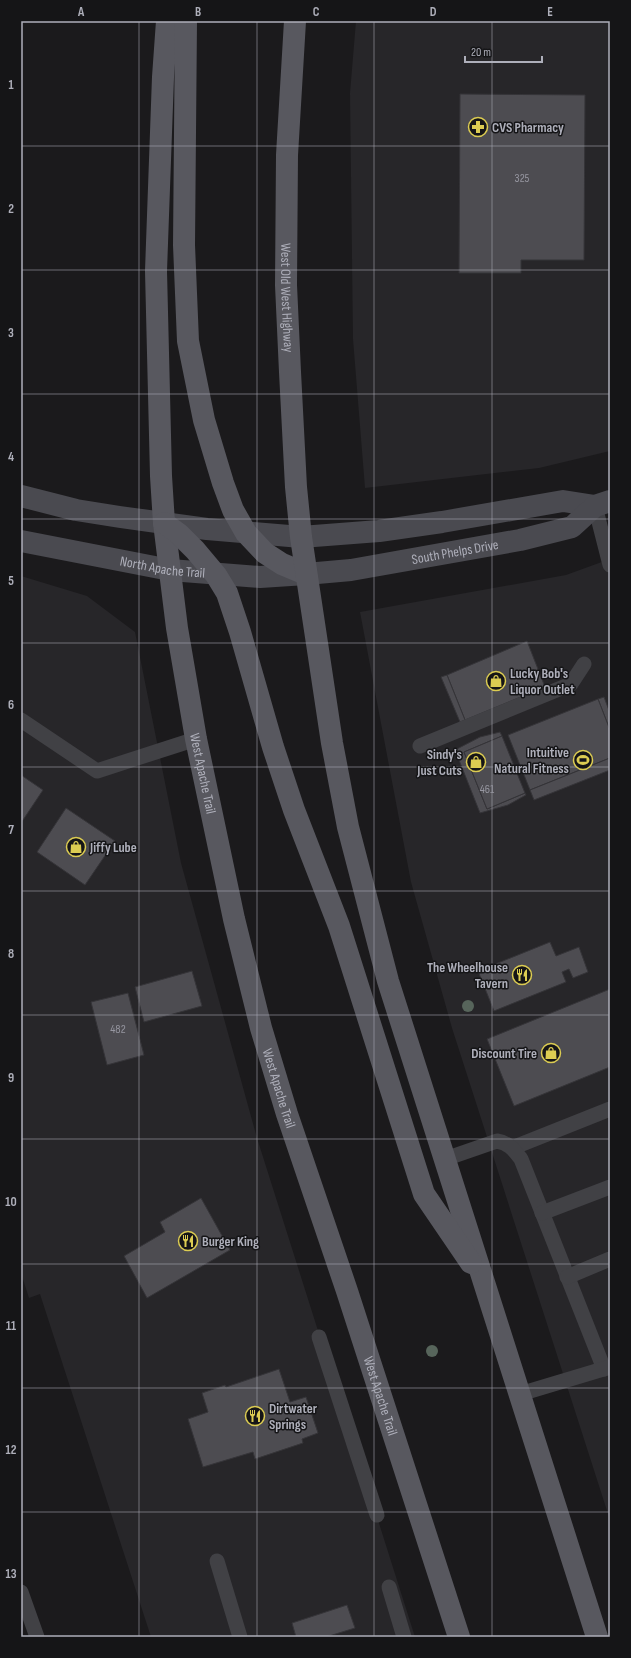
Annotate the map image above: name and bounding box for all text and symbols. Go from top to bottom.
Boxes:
text: A [77,4,85,20]
text: B [195,4,201,20]
text: C [313,4,320,20]
text: D [430,4,437,20]
text: E [547,4,553,20]
scale bar [465,38,542,64]
text: 20 m [471,45,491,60]
text: 1 [8,77,14,93]
pharmacy icon: CVS Pharmacy [467,116,489,138]
place label: CVS Pharmacy [492,119,564,136]
house number: 325 [515,171,530,186]
text: 2 [8,201,14,217]
street label: West Old West Highway [277,243,297,353]
text: 3 [8,325,14,341]
text: 4 [8,449,14,465]
street label: South Phelps Drive [410,536,500,568]
street label: North Apache Trail [119,552,206,582]
text: 5 [8,573,14,589]
place label: Lucky Bob's Liquor Outlet [510,665,575,698]
shop icon: Lucky Bob's Liquor Outlet [485,670,507,692]
text: 6 [8,697,14,713]
street label: West Apache Trail [186,732,220,815]
place label: Intuitive Natural Fitness [494,744,569,777]
place label: Sindy's Just Cuts [416,746,462,779]
sports icon: Intuitive Natural Fitness [572,749,594,771]
shop icon: Sindy's Just Cuts [465,751,487,773]
house number: 461 [480,782,495,797]
text: 7 [8,822,14,838]
shop icon: Jiffy Lube [65,836,87,858]
place label: Jiffy Lube [89,839,137,856]
text: 8 [8,946,14,962]
place label: The Wheelhouse Tavern [427,959,508,992]
restaurant icon: The Wheelhouse Tavern [511,964,533,986]
house number: 482 [110,1022,126,1037]
shop icon: Discount Tire [540,1042,562,1064]
place label: Discount Tire [471,1045,537,1062]
street label: West Apache Trail [259,1047,299,1130]
text: 9 [8,1070,14,1086]
text: 10 [5,1194,17,1210]
restaurant icon: Burger King [177,1230,199,1252]
place label: Burger King [202,1233,259,1250]
text: 11 [6,1318,16,1334]
street label: West Apache Trail [360,1354,401,1438]
place label: Dirtwater Springs [269,1400,318,1433]
restaurant icon: Dirtwater Springs [244,1405,266,1427]
text: 12 [6,1442,17,1458]
text: 13 [6,1566,17,1582]

